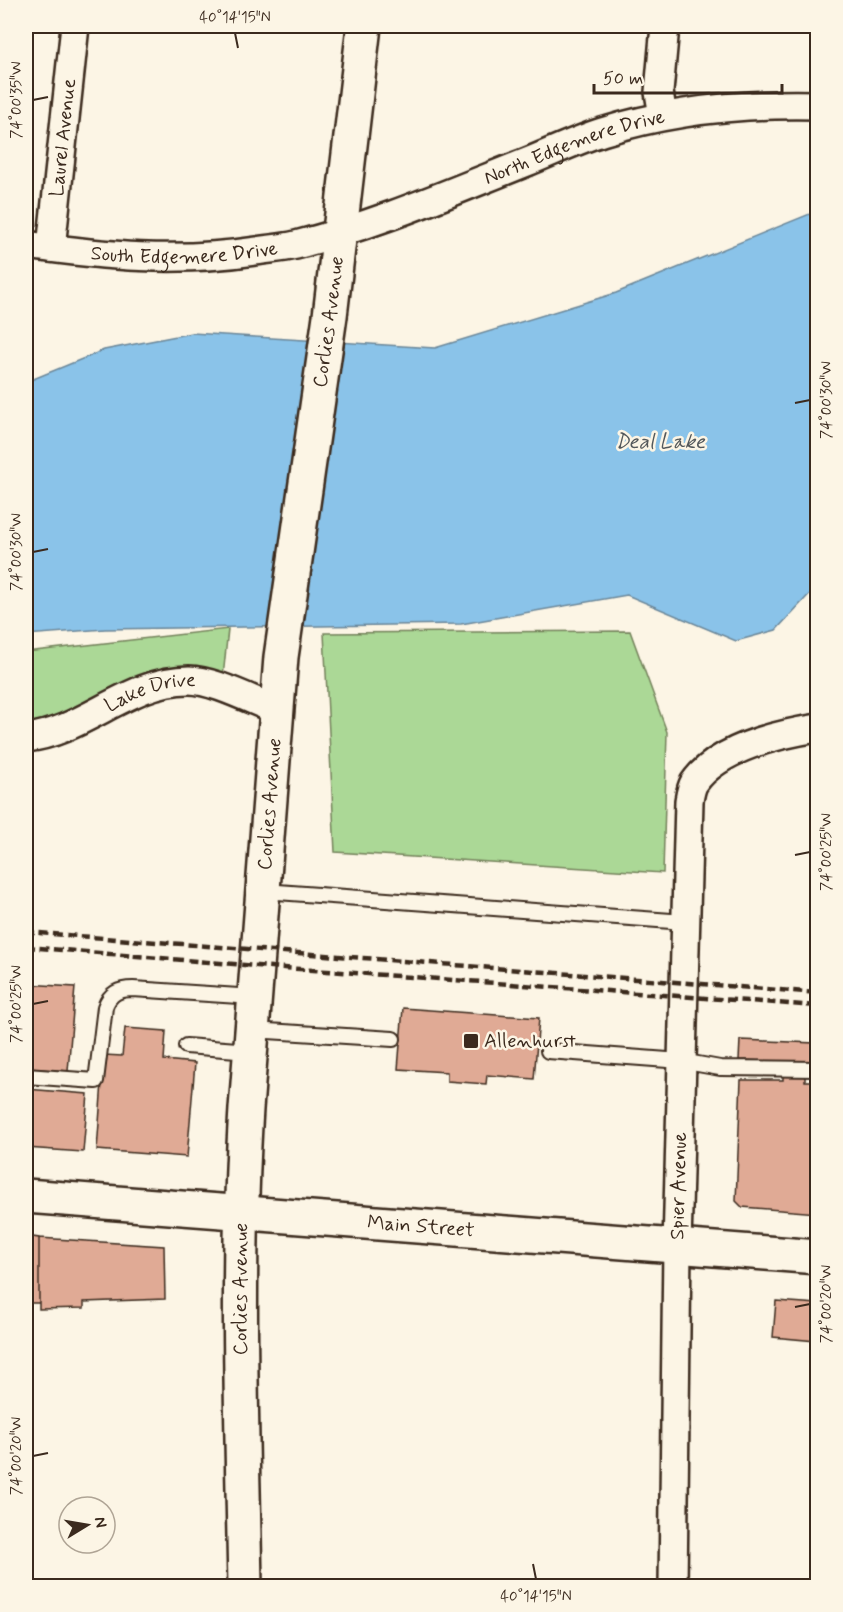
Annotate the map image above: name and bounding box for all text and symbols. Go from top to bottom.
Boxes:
text: 40°14'15"N [199,8,271,28]
scale bar [594,57,782,95]
text: 74°00'35"W [7,61,27,139]
text: 50 m [603,67,643,91]
street label: Laurel Avenue [43,77,83,198]
street label: North Edgemere Drive [480,103,667,191]
street label: South Edgemere Drive [89,235,279,273]
street label: Corlies Avenue [306,255,350,389]
text: 74°00'30"W [817,361,837,439]
water label: Deal Lake [615,428,706,456]
text: 74°00'30"W [7,513,27,591]
street label: Lake Drive [100,666,197,719]
street label: Corlies Avenue [251,737,288,871]
text: 74°00'25"W [817,813,837,891]
text: 74°00'25"W [7,965,27,1043]
place label: Allenhurst [484,1028,576,1055]
marker: Allenhurst [462,1032,480,1050]
street label: Spier Avenue [664,1132,694,1240]
street label: Main Street [366,1209,475,1244]
street label: Corlies Avenue [227,1223,255,1355]
text: 74°00'20"W [817,1265,837,1343]
text: 74°00'20"W [7,1417,27,1495]
north arrow [57,1495,117,1555]
text: N [89,1515,112,1530]
text: 40°14'15"N [500,1587,572,1607]

